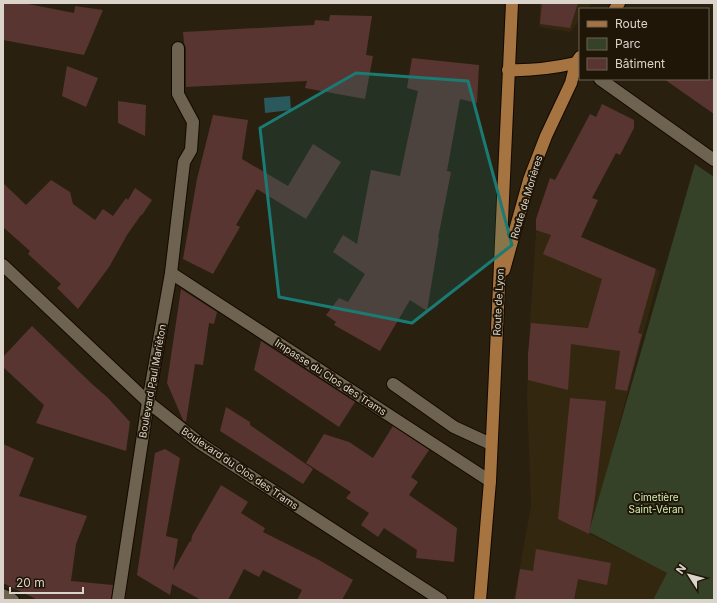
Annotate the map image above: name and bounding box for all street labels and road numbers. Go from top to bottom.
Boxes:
street label: Route de Morières [508,154,544,240]
street label: Route de Lyon [490,268,506,336]
street label: Boulevard Paul Marièton [136,323,168,439]
street label: Impasse du Clos des Trams [273,336,389,418]
street label: Boulevard du Clos des Trams [179,424,301,512]

